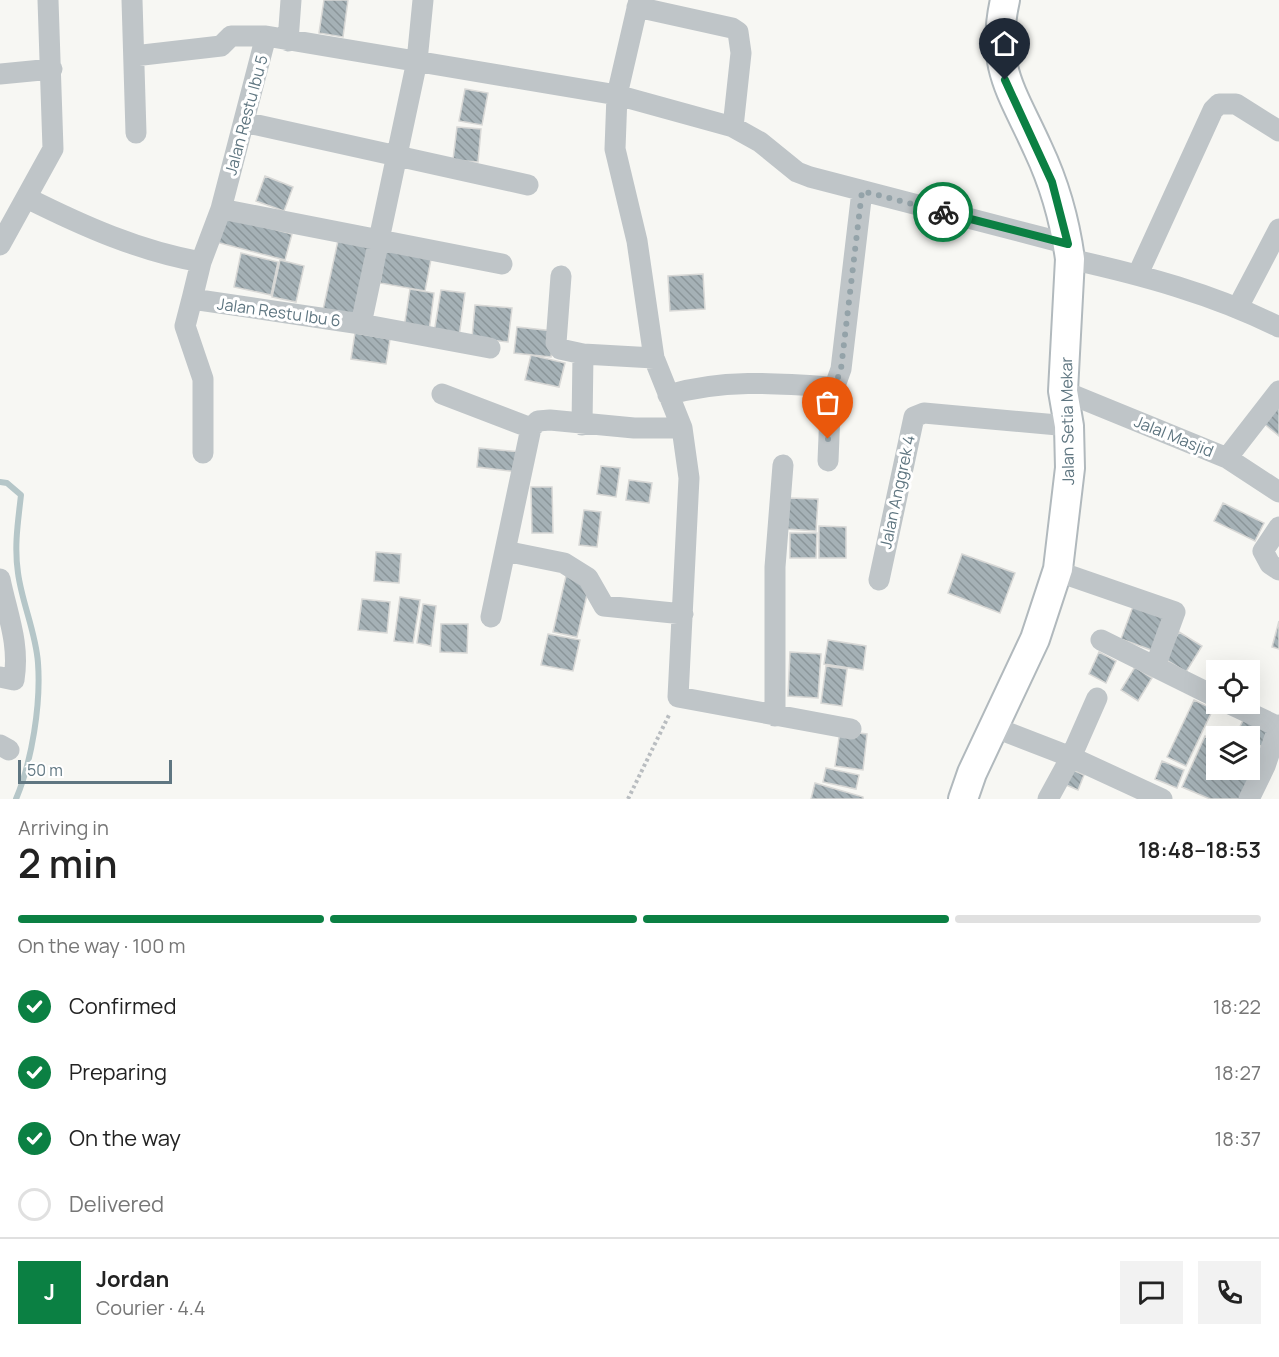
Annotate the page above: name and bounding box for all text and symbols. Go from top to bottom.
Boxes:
pin [979,18,1030,80]
icon: home [988,27,1021,60]
street label: Jalan Restu Ibu 5 [219,52,273,178]
courier [913,182,973,242]
icon: bike [927,196,960,229]
street label: Jalan Restu Ibu 6 [216,292,342,332]
street label: Jalan Setia Mekar [1055,356,1079,485]
pin [802,377,853,439]
icon: bag [811,386,844,419]
street label: Jalal Masjid [1131,410,1217,462]
street label: Jalan Anggrek 4 [874,433,920,551]
map controls [1206,660,1260,780]
button: locate [1206,660,1260,714]
button: layers [1206,726,1260,780]
scale bar [18,757,172,784]
text: 50 m [27,759,63,781]
text: Arriving in [18,814,109,841]
text: 18:48–18:53 [1138,835,1261,865]
text: 2 min [18,836,117,890]
text: On the way · 100 m [18,932,185,959]
icon: check [18,990,51,1023]
text: Confirmed [69,991,177,1021]
text: 18:22 [1213,993,1261,1020]
icon: check [18,1056,51,1089]
text: Preparing [69,1057,167,1087]
text: 18:27 [1214,1059,1261,1086]
icon: check [18,1122,51,1155]
text: On the way [69,1123,181,1153]
text: 18:37 [1215,1125,1261,1152]
text: Delivered [69,1189,164,1219]
button: chat [1120,1261,1183,1324]
button: phone [1198,1261,1261,1324]
text: Jordan [96,1264,169,1294]
text: J [44,1277,55,1307]
text: Courier · 4.4 [96,1294,206,1321]

